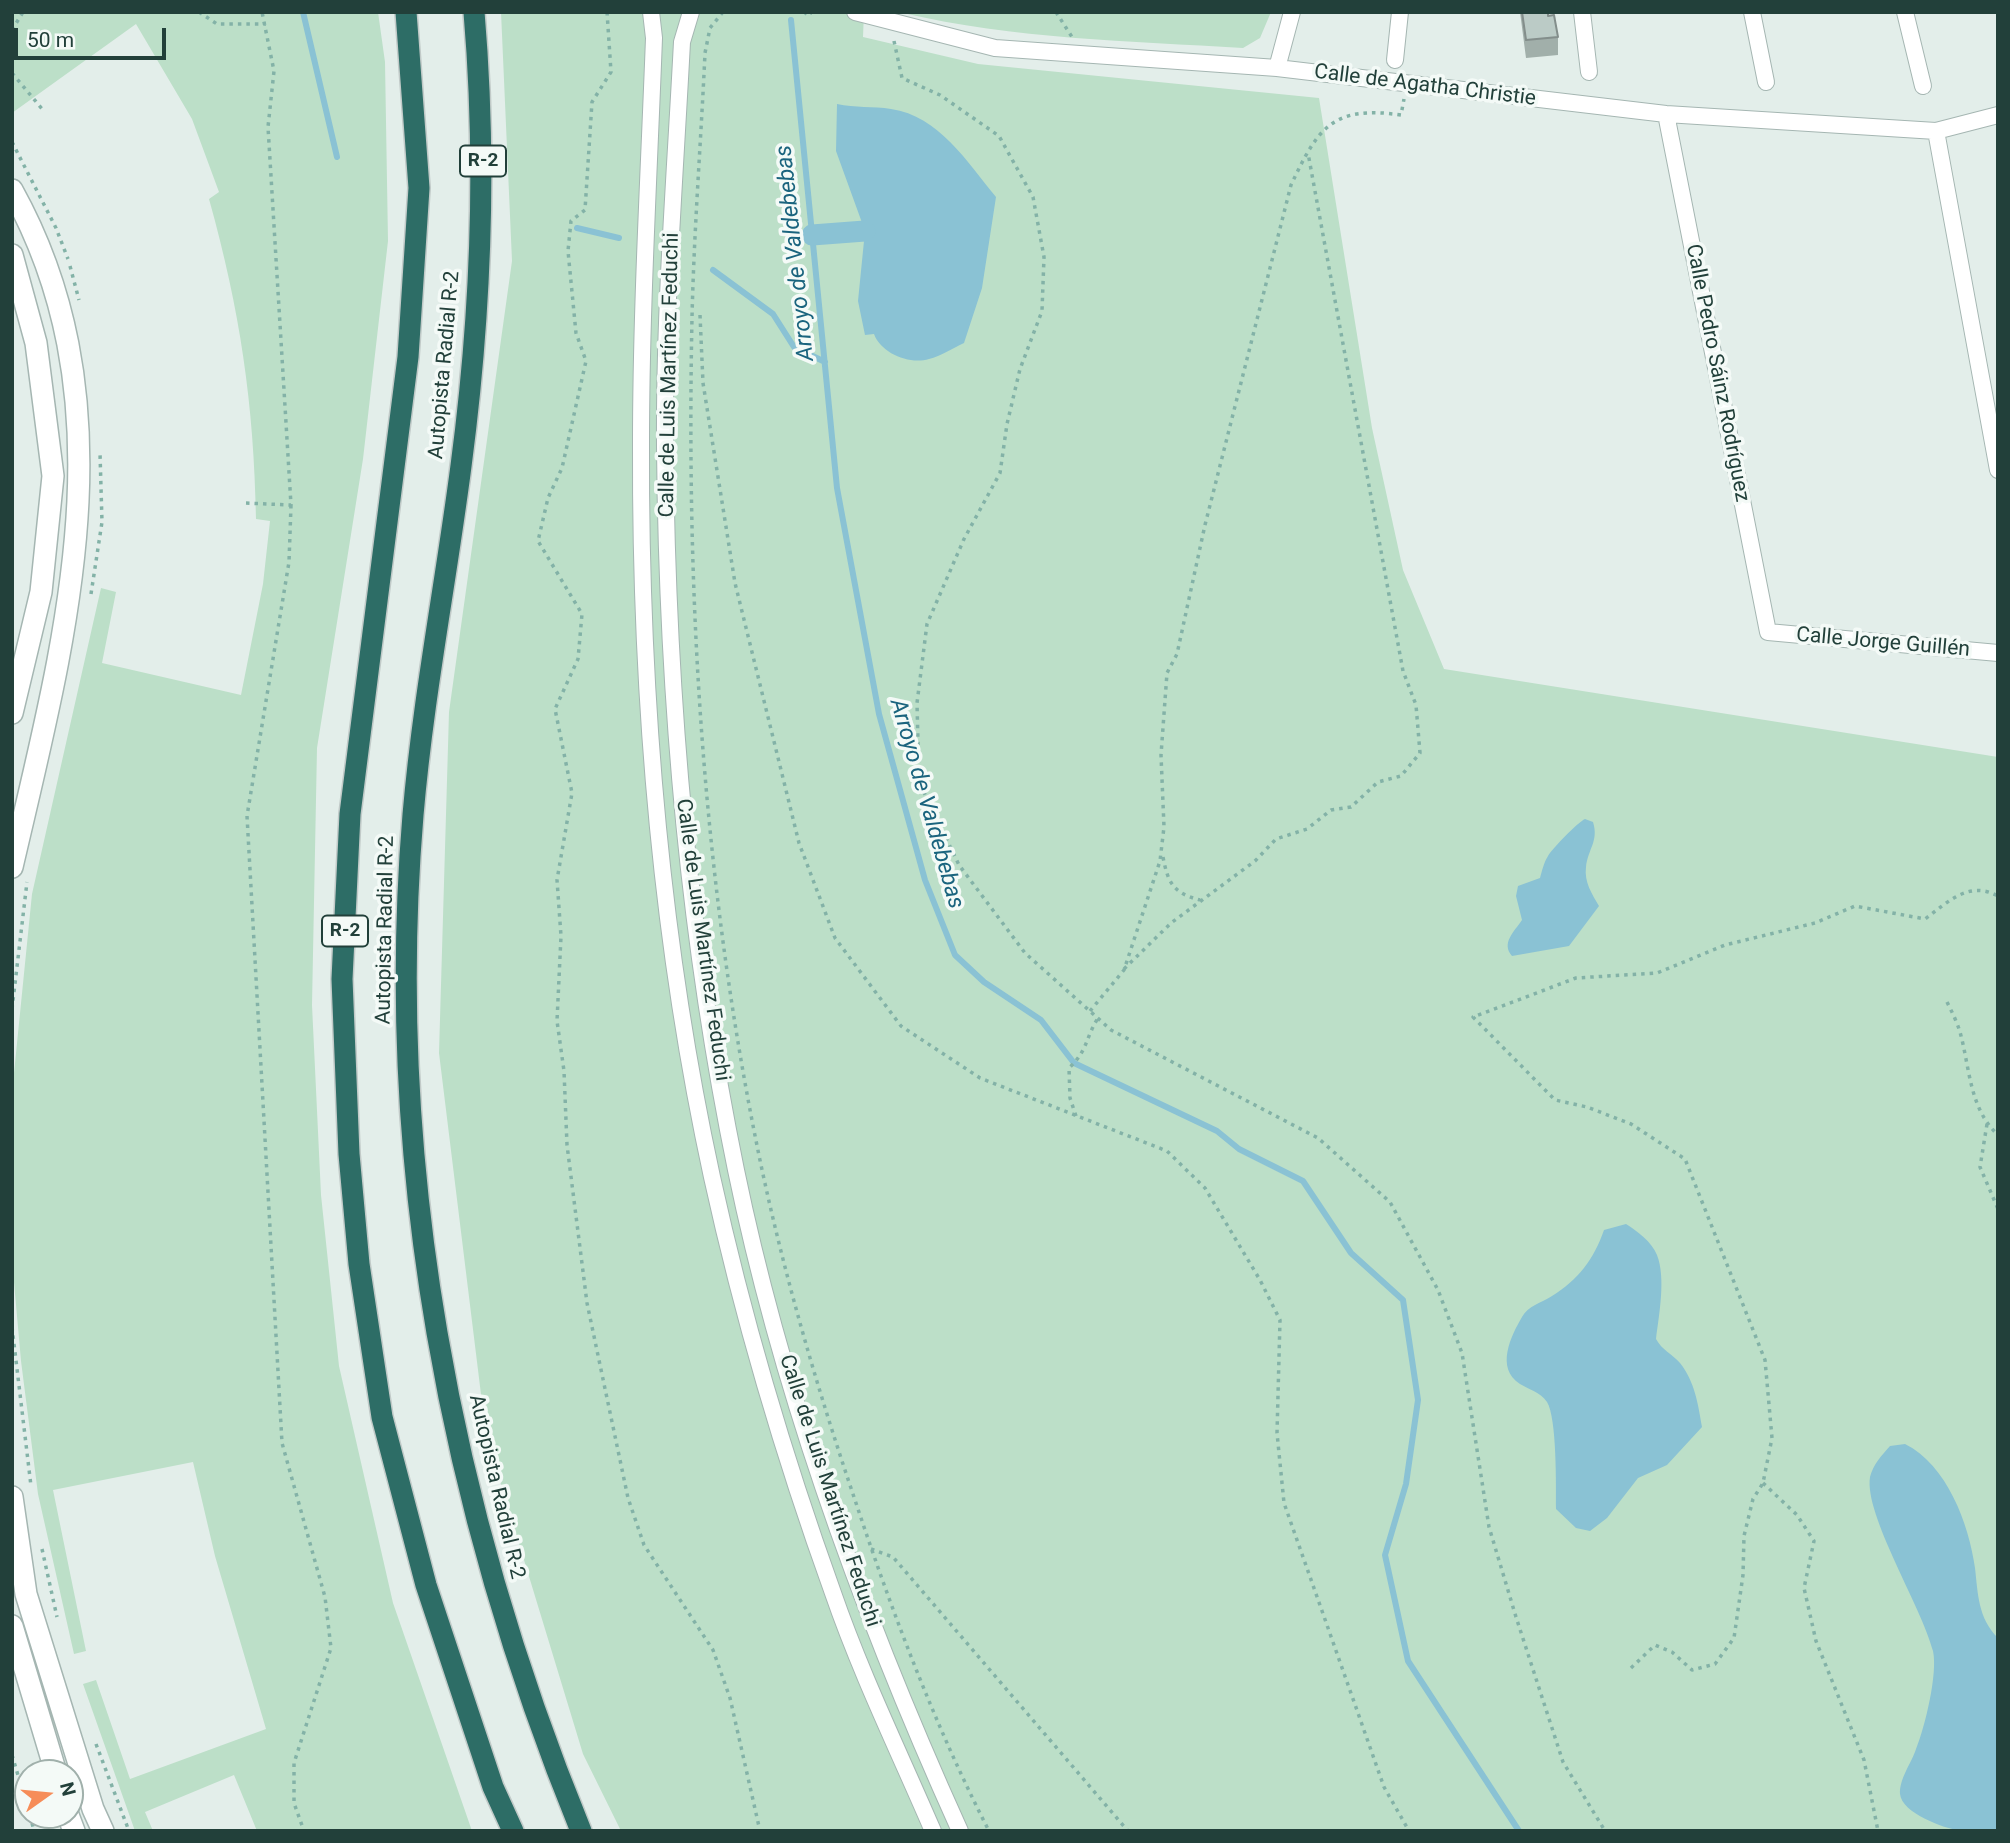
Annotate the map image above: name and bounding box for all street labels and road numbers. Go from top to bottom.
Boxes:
street label: Calle de Agatha Christie [1313,60,1537,112]
road number: R-2 [460,146,506,176]
street label: Calle de Luis Martínez Feduchi [655,232,685,518]
street label: Calle Pedro Sáinz Rodríguez [1680,242,1754,504]
street label: Autopista Radial R-2 [424,270,466,460]
street label: Calle Jorge Guillén [1795,623,1971,663]
street label: Calle de Luis Martínez Feduchi [670,797,734,1083]
street label: Autopista Radial R-2 [372,835,400,1025]
road number: R-2 [322,916,368,946]
street label: Calle de Luis Martínez Feduchi [773,1352,885,1630]
street label: Autopista Radial R-2 [463,1392,529,1582]

